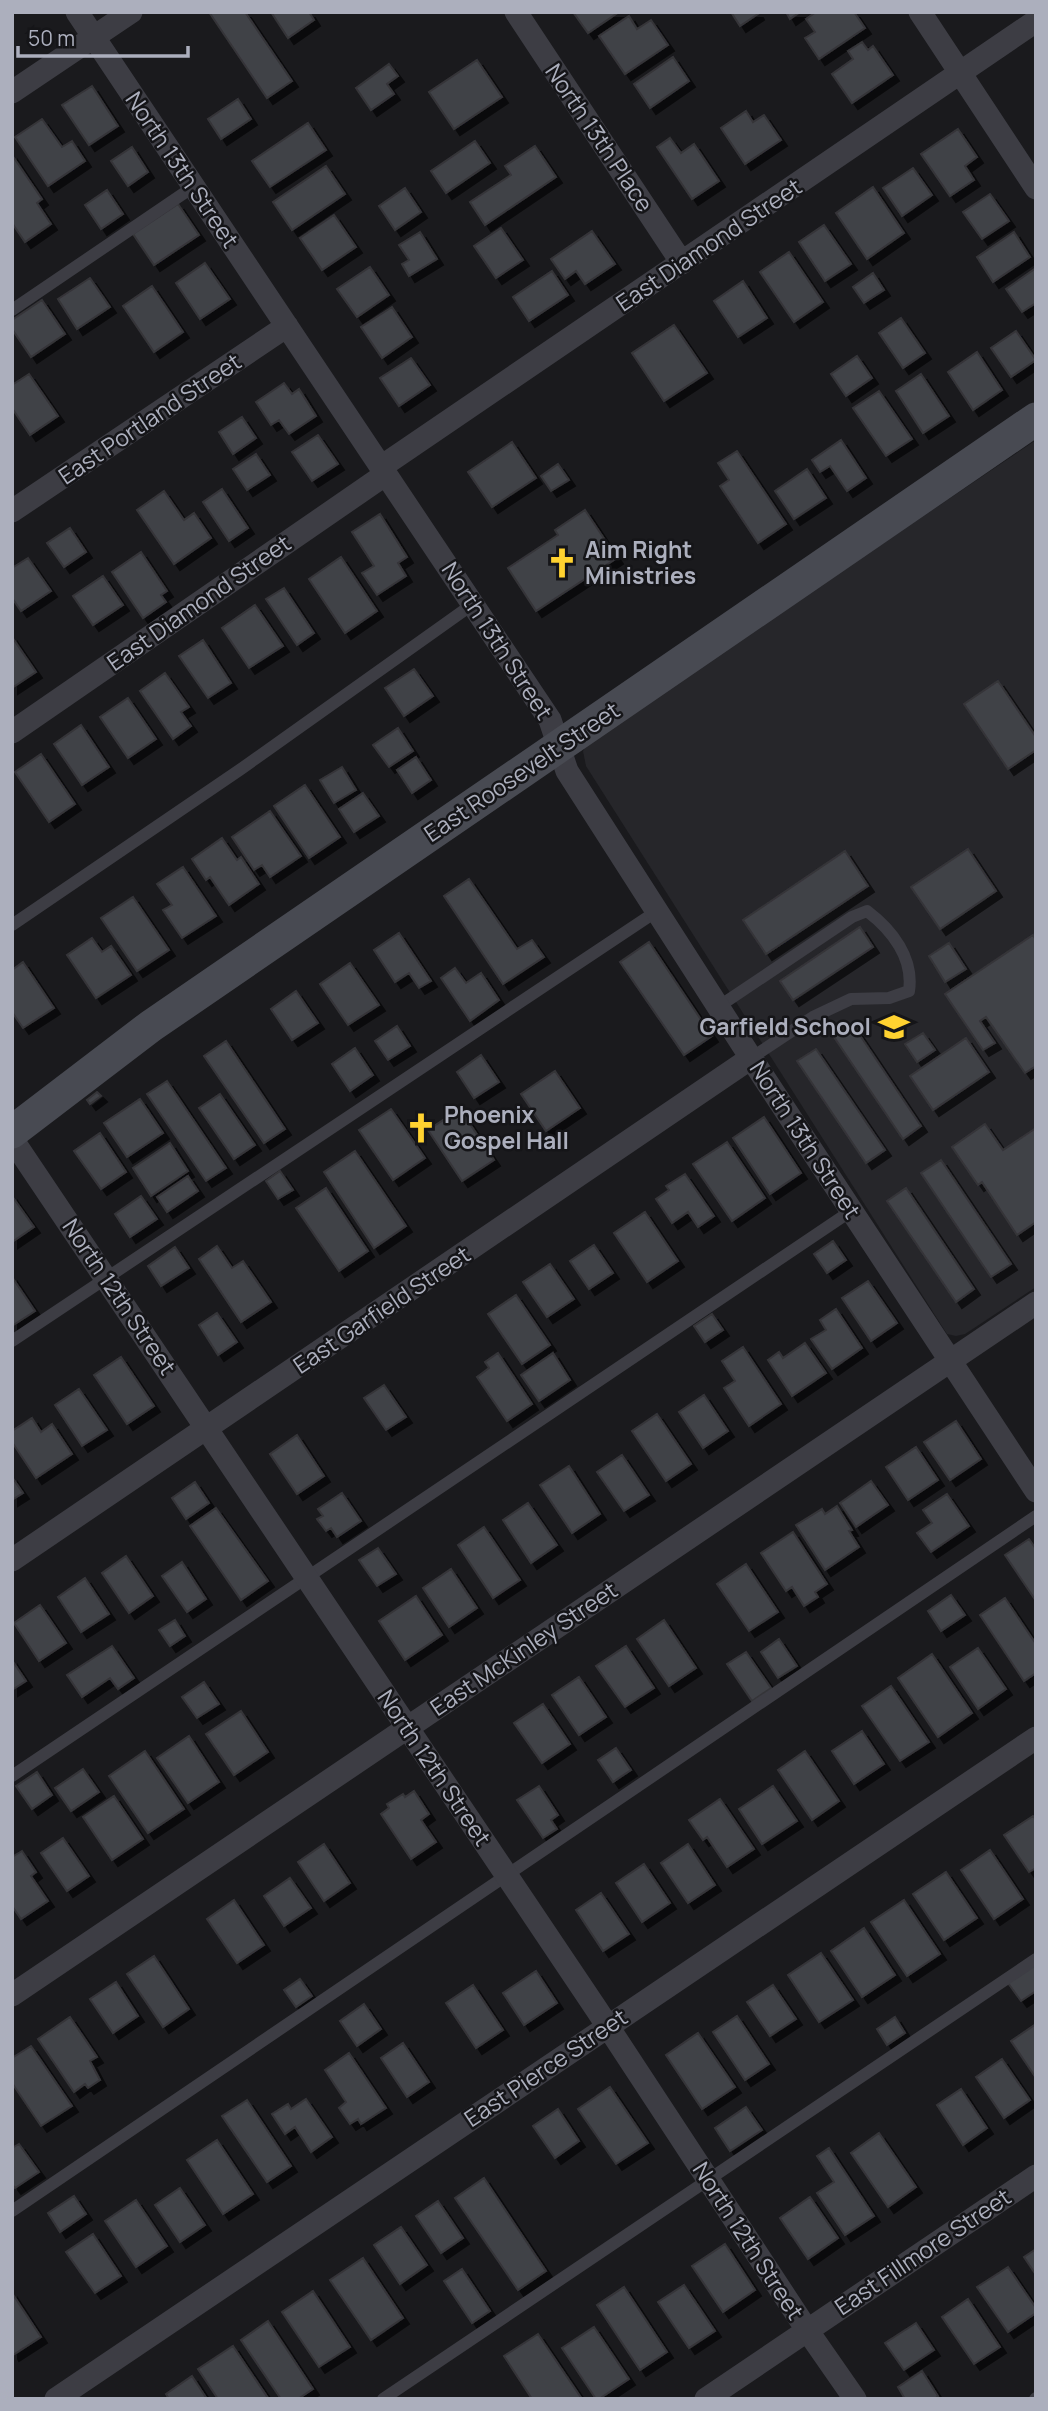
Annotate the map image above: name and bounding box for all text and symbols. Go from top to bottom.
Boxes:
scale bar [18,14,187,58]
text: 50 m [28,24,75,52]
street label: North 13th Place [538,57,661,218]
street label: North 13th Street [119,85,247,254]
street label: East Diamond Street [609,170,808,318]
street label: East Portland Street [52,345,247,491]
street label: East Diamond Street [100,527,297,678]
place label: Aim Right Ministries [585,533,696,591]
church icon: Aim Right Ministries [545,546,579,580]
street label: North 13th Street [435,555,561,725]
street label: East Roosevelt Street [417,694,626,849]
place label: Garfield School [700,1010,871,1042]
school or university icon: Garfield School [877,1010,911,1044]
street label: North 13th Street [743,1054,869,1224]
place label: Phoenix Gospel Hall [444,1098,569,1156]
church icon: Phoenix Gospel Hall [404,1111,438,1145]
street label: North 12th Street [56,1212,184,1381]
street label: East Garfield Street [286,1238,476,1380]
street label: East McKinley Street [424,1574,623,1723]
street label: North 12th Street [371,1683,499,1852]
street label: East Pierce Street [458,2001,633,2134]
street label: North 12th Street [686,2155,812,2326]
street label: East Fillmore Street [828,2180,1017,2322]

